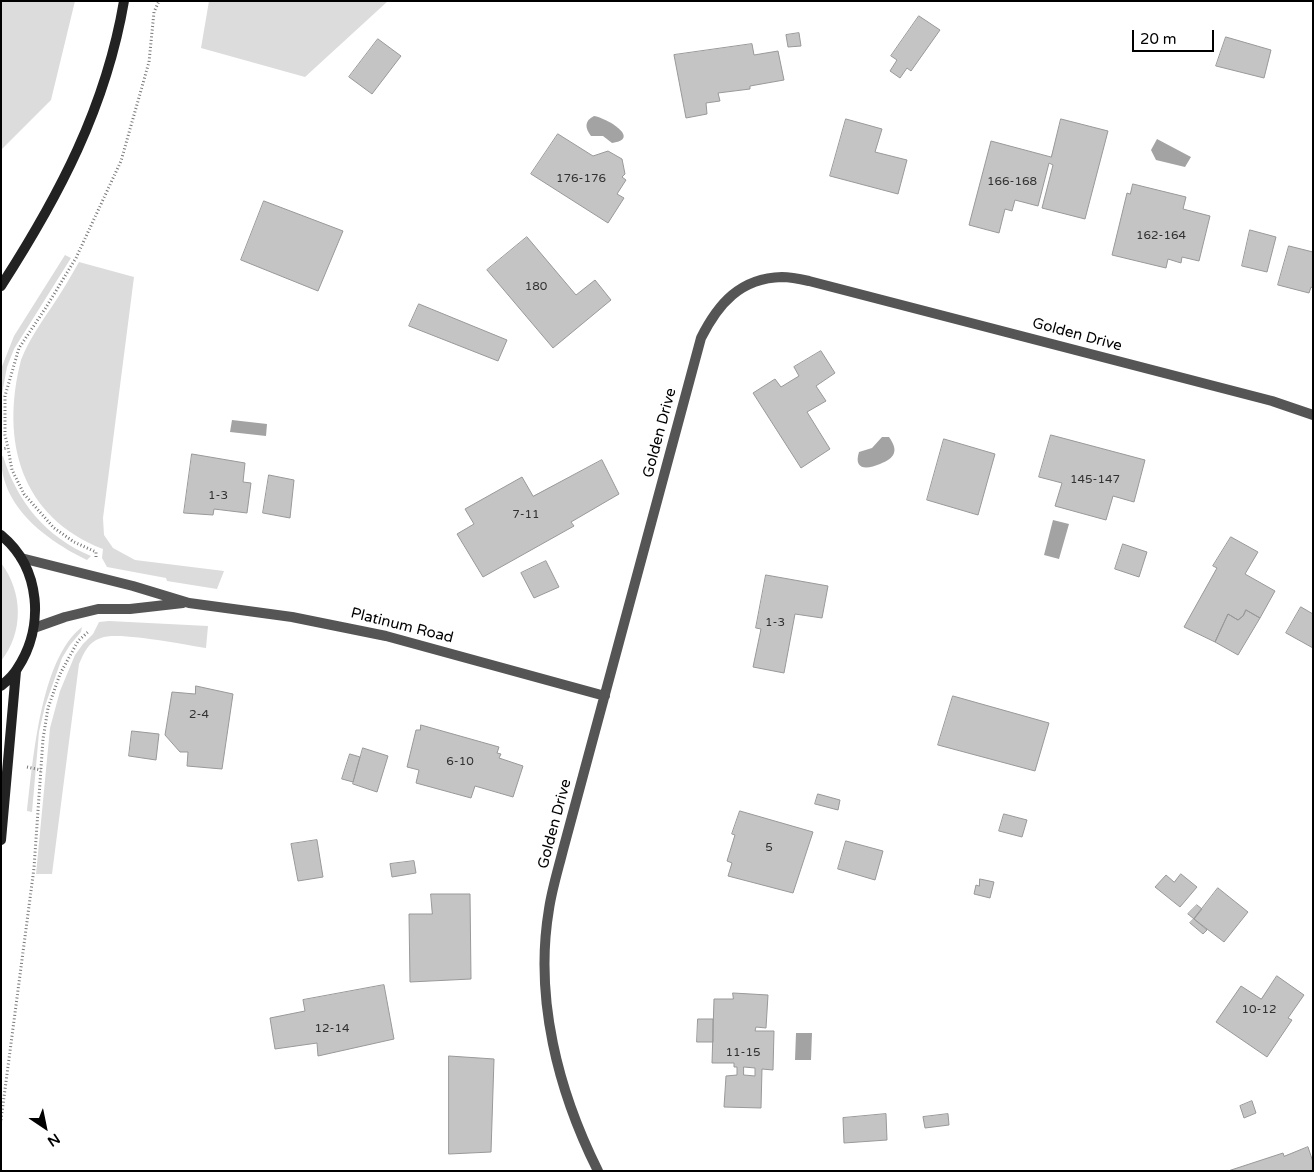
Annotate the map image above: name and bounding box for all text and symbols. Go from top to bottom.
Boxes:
scale bar [1134,20,1216,52]
text: 20 m [1140,30,1177,48]
house number: 176-176 [556,172,606,186]
house number: 166-168 [987,175,1037,189]
house number: 162-164 [1136,229,1186,243]
house number: 180 [525,280,547,294]
street label: Golden Drive [1030,314,1124,356]
street label: Golden Drive [639,386,681,480]
house number: 145-147 [1070,473,1120,487]
house number: 1-3 [208,489,228,503]
house number: 7-11 [512,508,540,522]
street label: Platinum Road [349,605,455,647]
house number: 1-3 [765,616,785,630]
house number: 2-4 [189,708,209,722]
house number: 6-10 [446,755,474,769]
street label: Golden Drive [534,777,576,871]
house number: 5 [765,841,773,855]
house number: 10-12 [1241,1003,1277,1017]
house number: 12-14 [314,1022,350,1036]
house number: 11-15 [725,1046,761,1060]
north arrow [20,1102,70,1152]
text: N [44,1130,63,1150]

